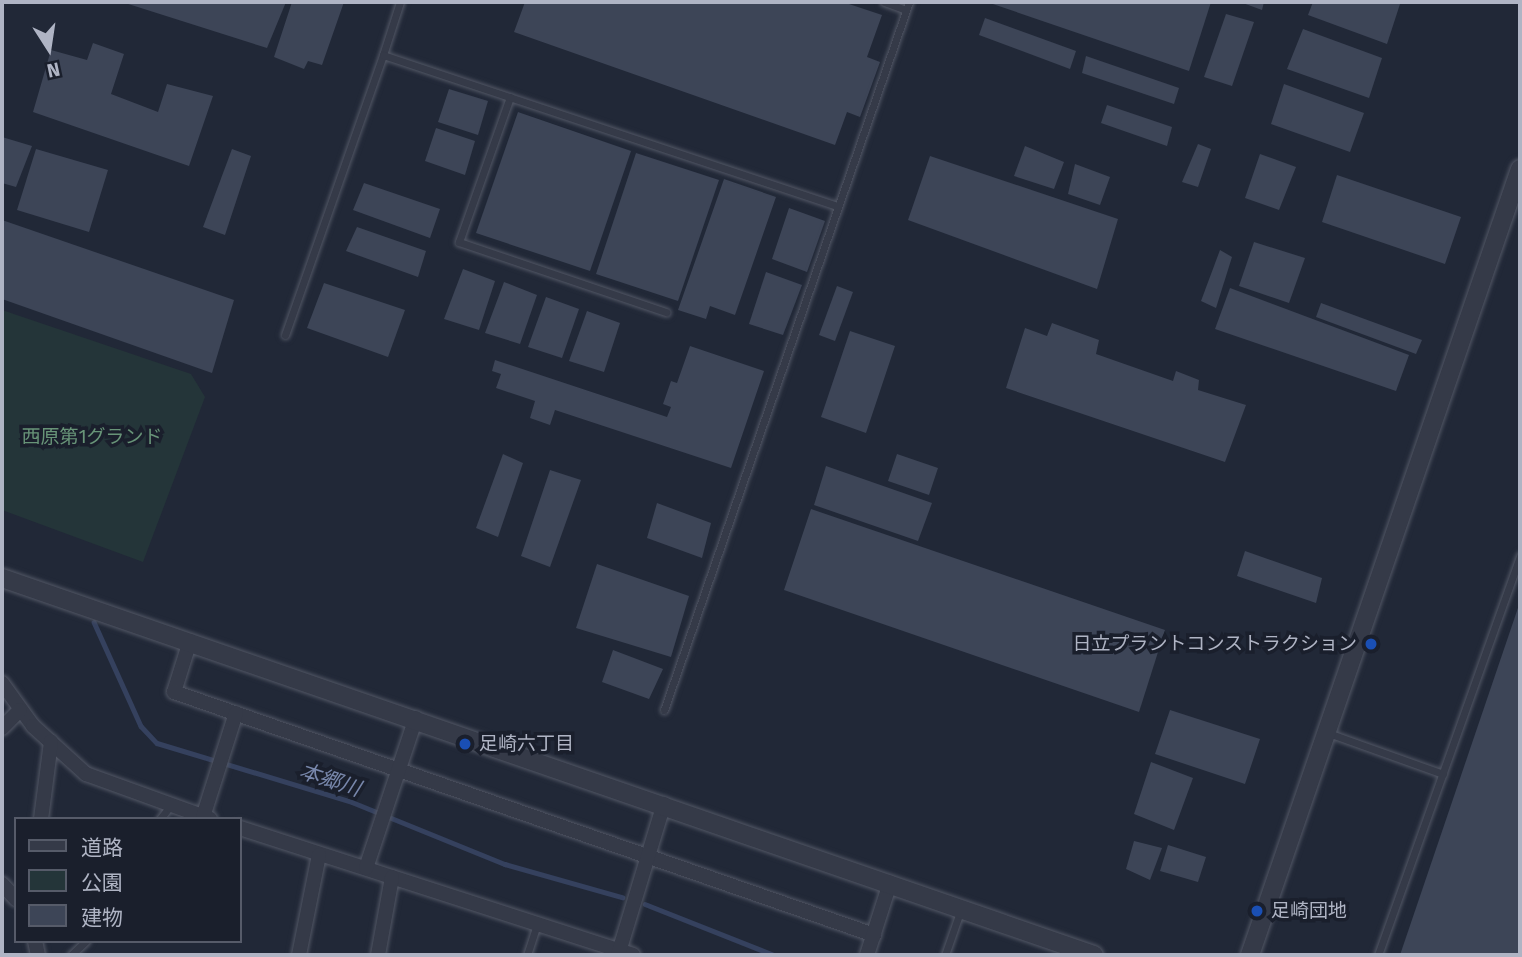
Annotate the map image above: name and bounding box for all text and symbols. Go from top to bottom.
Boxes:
north arrow [14,14,84,84]
text: N [45,57,62,83]
park label: 西原第1グランド [21,426,163,448]
place label: 日立プラントコンストラクション [1072,633,1357,655]
marker: 日立プラントコンストラクション [1363,636,1379,652]
place label: 足崎六丁目 [479,733,574,755]
marker: 足崎六丁目 [457,736,473,752]
water label: 本郷川 [296,758,364,802]
legend [14,817,242,943]
text: 道路 [81,835,123,861]
text: 公園 [81,870,123,896]
place label: 足崎団地 [1271,900,1347,922]
marker: 足崎団地 [1249,903,1265,919]
text: 建物 [81,905,123,931]

